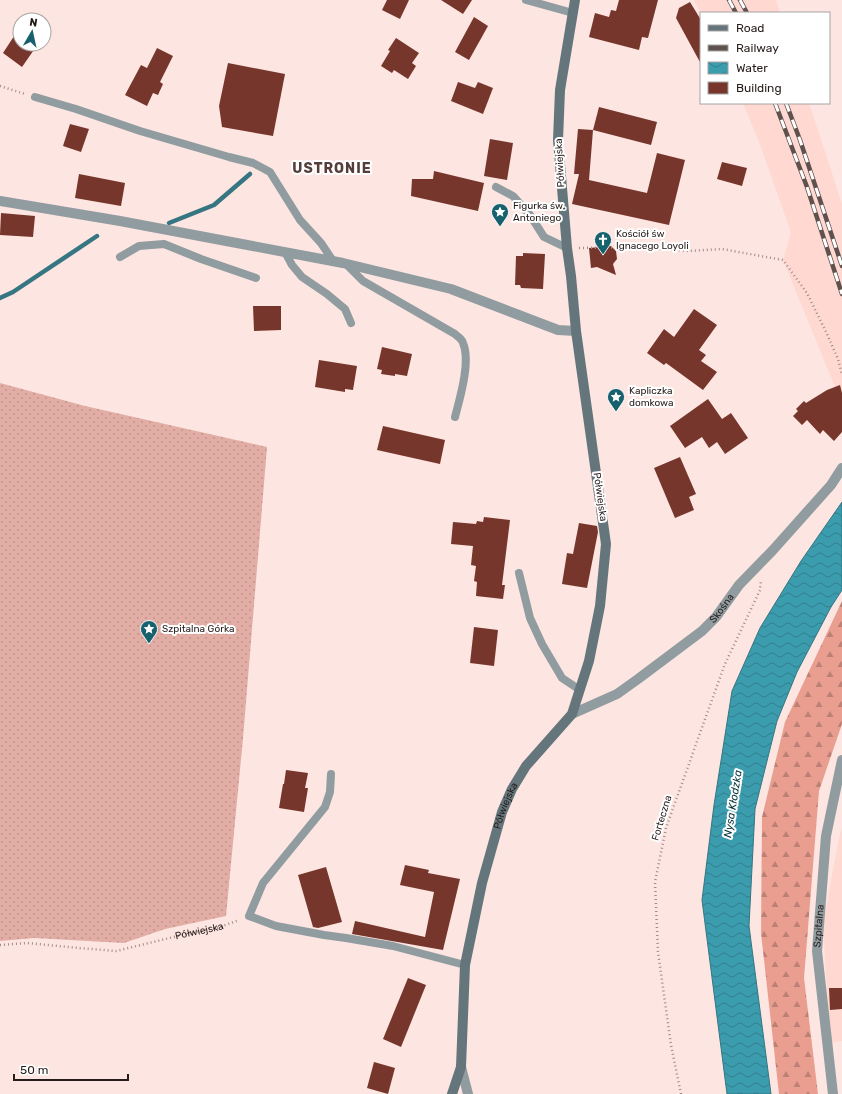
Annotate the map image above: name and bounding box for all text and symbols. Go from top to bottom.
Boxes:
north arrow [12,12,52,52]
legend [700,12,830,104]
text: N [29,16,38,30]
text: Road [736,21,764,35]
text: Railway [736,41,779,55]
text: Water [736,61,768,75]
text: Building [736,81,782,95]
street label: Półwiejska [553,138,567,188]
district label: USTRONIE [292,160,372,177]
place label: Figurka św. Antoniego [513,200,565,224]
place icon: Figurka św. Antoniego [490,202,510,227]
place label: Kościół św Ignacego Loyoli [616,228,689,252]
church icon: Kościół św Ignacego Loyoli [593,230,613,255]
place label: Kapliczka domkowa [629,385,674,409]
place icon: Kapliczka domkowa [606,387,626,412]
street label: Półwiejska [591,472,609,522]
street label: Skośna [707,592,737,626]
place icon: Szpitalna Górka [139,619,159,644]
place label: Szpitalna Górka [162,623,235,635]
water label: Nysa Kłodzka [721,769,745,839]
street label: Półwiejska [491,780,520,831]
street label: Forteczna [649,794,675,842]
street label: Szpitalna [811,904,827,948]
street label: Półwiejska [174,920,225,942]
scale bar [14,1056,128,1082]
text: 50 m [20,1063,48,1077]

